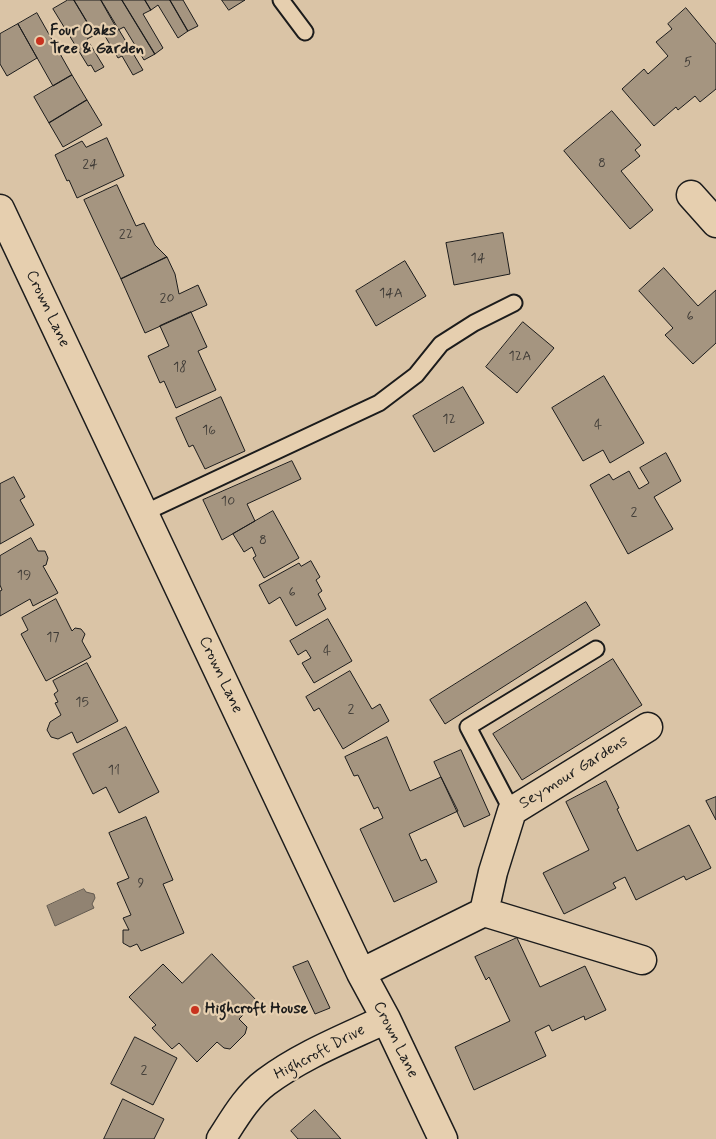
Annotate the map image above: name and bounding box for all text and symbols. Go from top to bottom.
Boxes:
place label: Four Oaks Tree & Garden [50,22,144,60]
marker: Four Oaks Tree & Garden [34,35,46,47]
house number: 5 [684,55,692,71]
house number: 8 [598,156,606,172]
house number: 24 [82,157,98,173]
house number: 22 [119,227,133,243]
house number: 14 [471,251,485,267]
street label: Crown Lane [21,267,73,351]
house number: 14A [379,286,403,302]
house number: 20 [160,291,174,307]
house number: 6 [686,309,694,325]
house number: 12A [509,349,531,365]
house number: 18 [173,360,187,376]
house number: 12 [442,412,456,428]
house number: 4 [594,418,602,434]
house number: 16 [202,423,216,439]
house number: 10 [221,494,235,510]
house number: 2 [631,505,637,521]
house number: 8 [259,533,267,549]
house number: 19 [17,568,31,584]
house number: 6 [288,585,296,601]
house number: 17 [46,630,60,646]
street label: Crown Lane [194,633,246,717]
house number: 4 [323,644,331,660]
house number: 15 [75,695,89,711]
house number: 2 [348,702,354,718]
street label: Seymour Gardens [516,732,632,814]
house number: 11 [108,763,120,779]
house number: 9 [138,876,144,892]
street label: Crown Lane [368,999,422,1081]
place label: Highcroft House [205,1000,308,1020]
marker: Highcroft House [189,1004,201,1016]
street label: Highcroft Drive [271,1021,369,1085]
house number: 2 [141,1063,147,1079]

